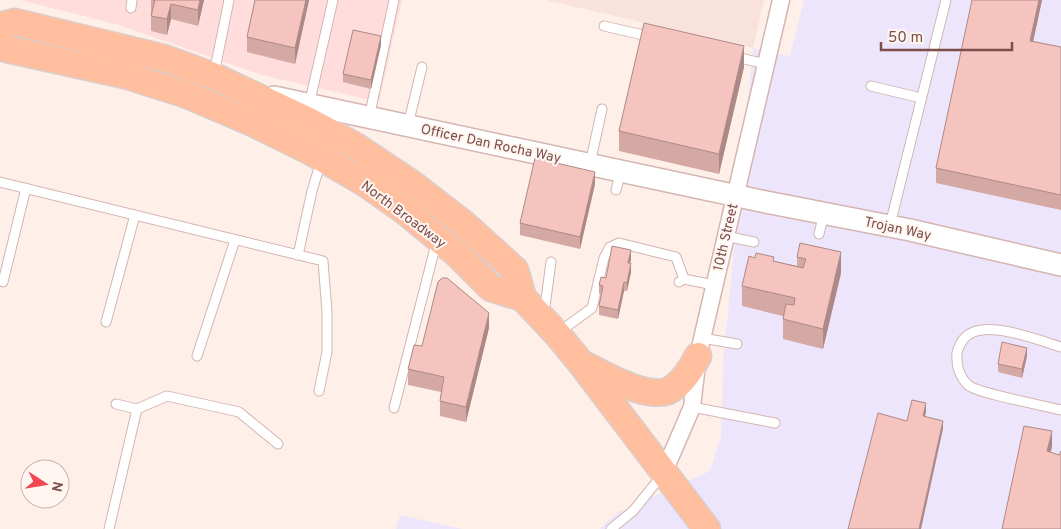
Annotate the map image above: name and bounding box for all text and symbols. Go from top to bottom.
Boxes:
scale bar [881,20,1012,52]
text: 50 m [888,29,923,48]
street label: Officer Dan Rocha Way [419,121,563,168]
street label: North Broadway [357,178,449,253]
street label: 10th Street [710,202,742,273]
street label: Trojan Way [863,214,933,245]
north arrow [20,459,70,509]
text: N [47,480,66,493]

